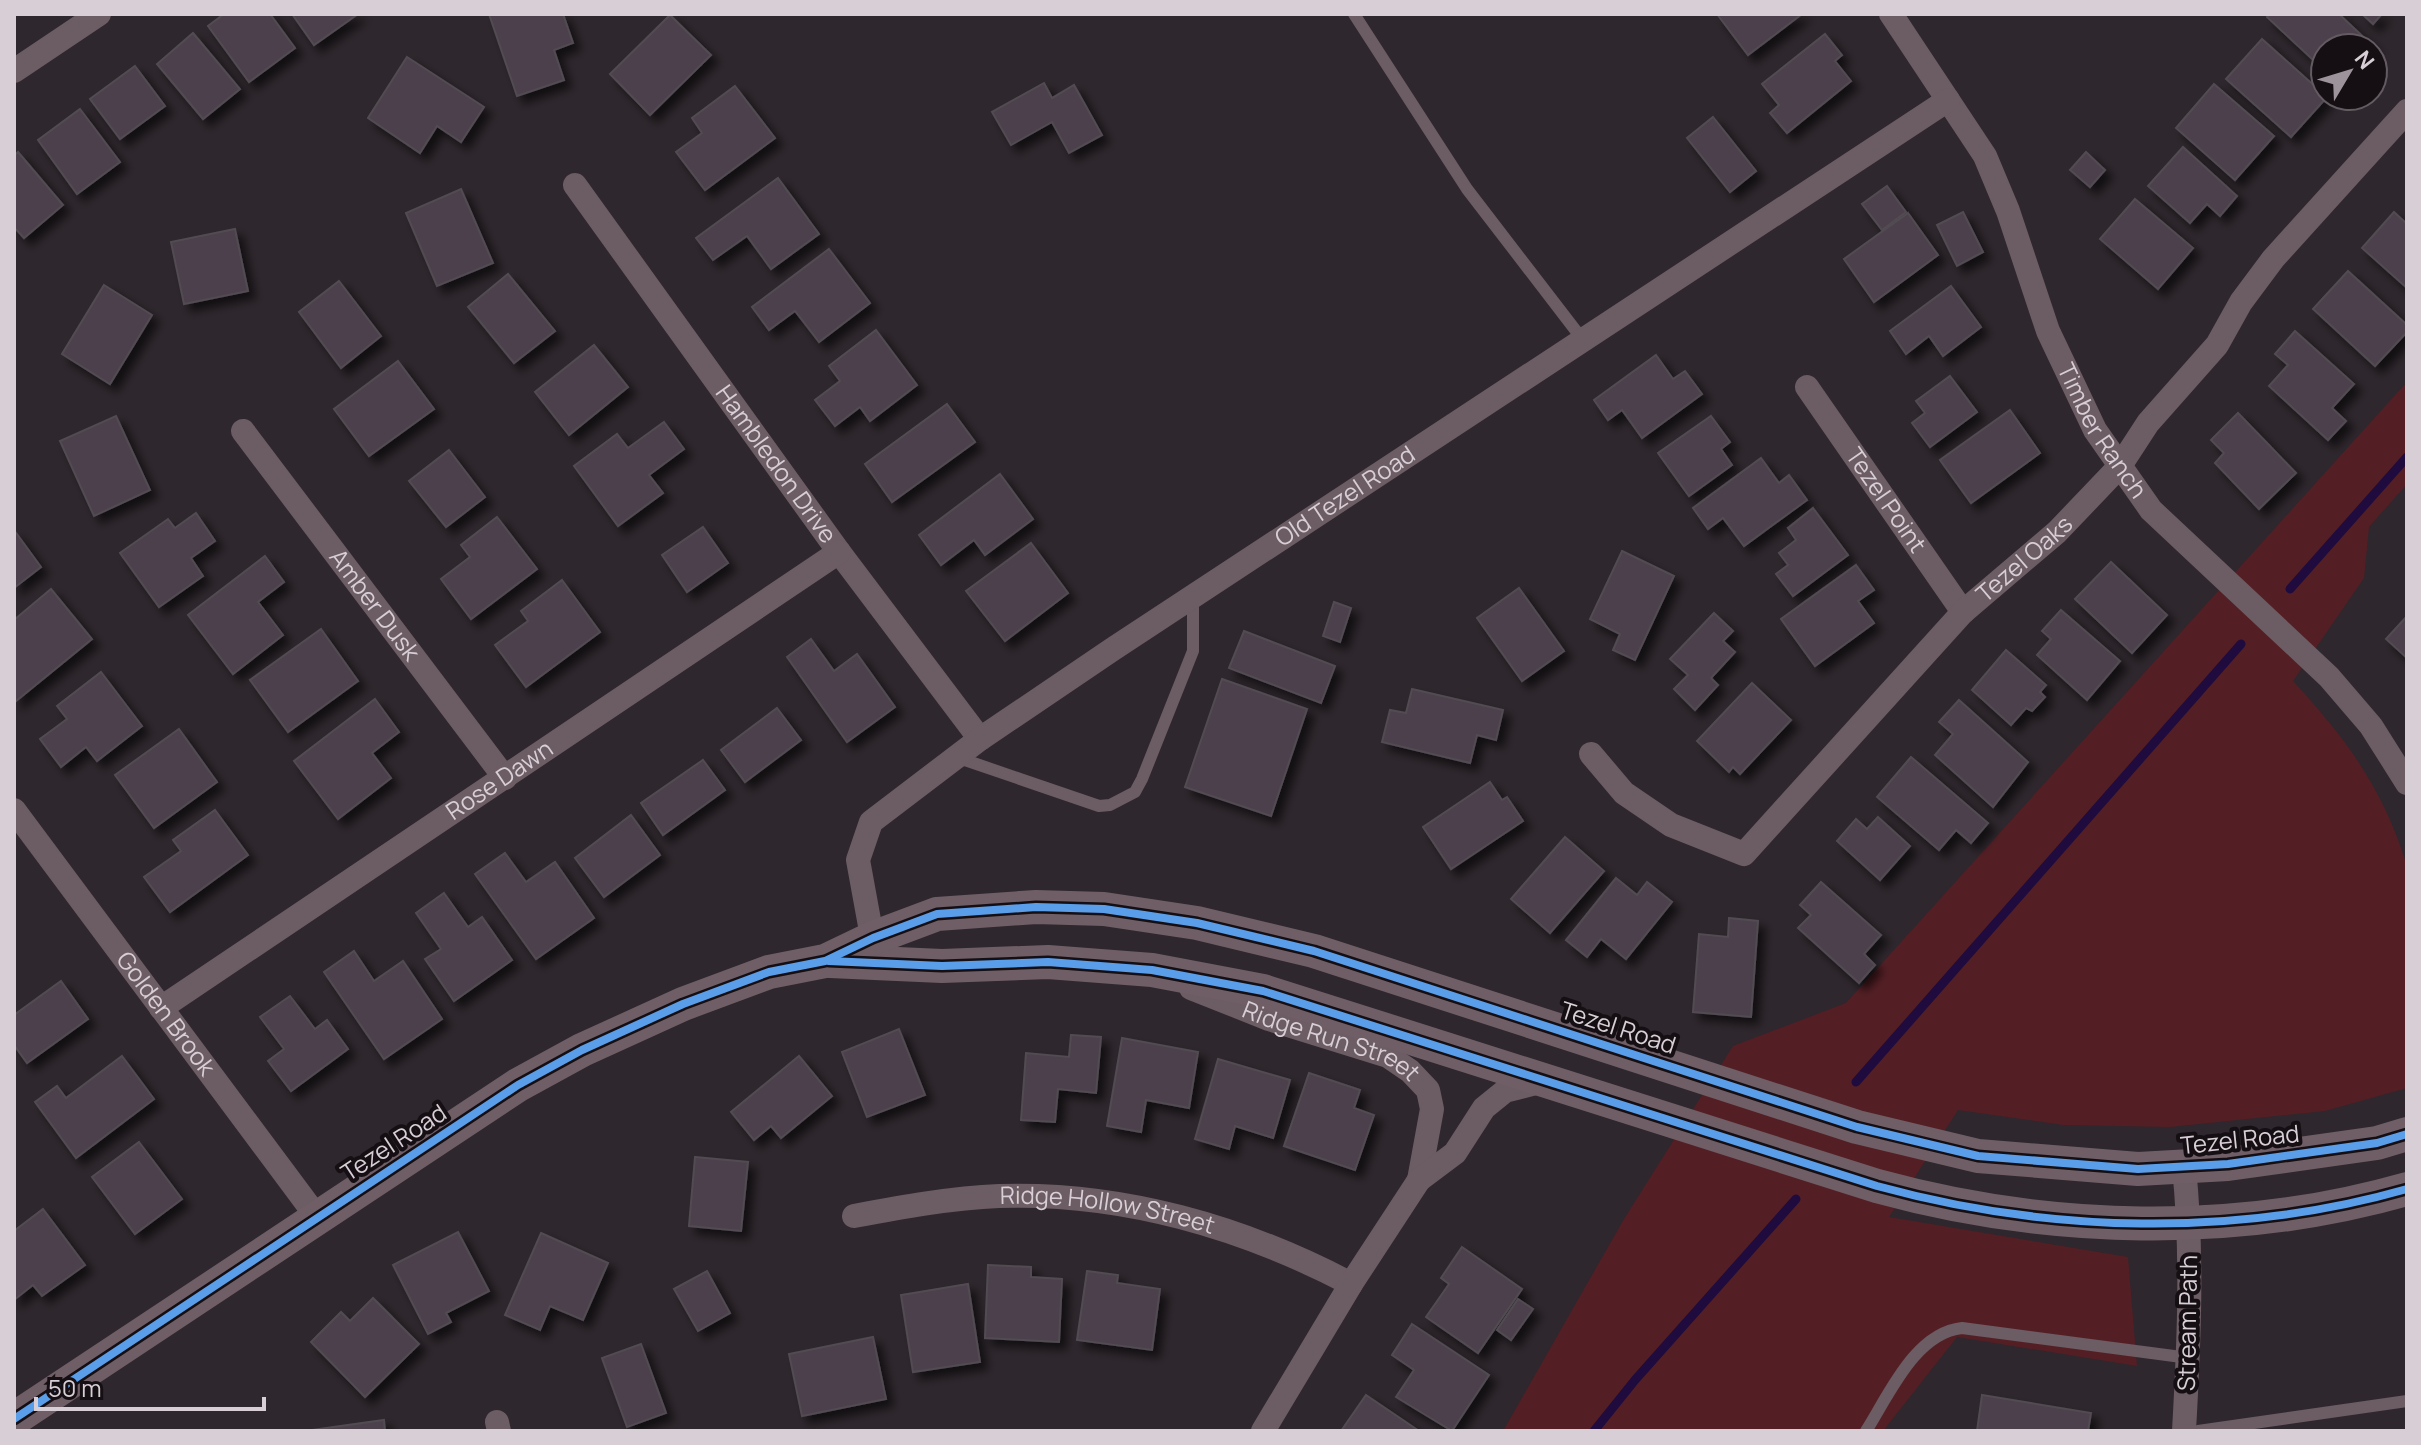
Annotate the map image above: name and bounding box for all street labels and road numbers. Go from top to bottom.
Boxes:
street label: Timber Ranch [2051,357,2156,504]
street label: Hambledon Drive [709,378,845,549]
street label: Old Tezel Road [1268,437,1421,553]
street label: Tezel Point [1839,441,1935,559]
street label: Tezel Oaks [1968,508,2079,609]
street label: Amber Dusk [323,541,429,668]
street label: Rose Dawn [439,731,559,827]
street label: Golden Brook [110,944,225,1083]
street label: Ridge Run Street [1238,992,1429,1087]
street label: Tezel Road [1557,992,1680,1061]
street label: Tezel Road [334,1095,452,1188]
street label: Tezel Road [2179,1116,2301,1161]
street label: Ridge Hollow Street [999,1178,1219,1241]
street label: Stream Path [2169,1255,2204,1391]

